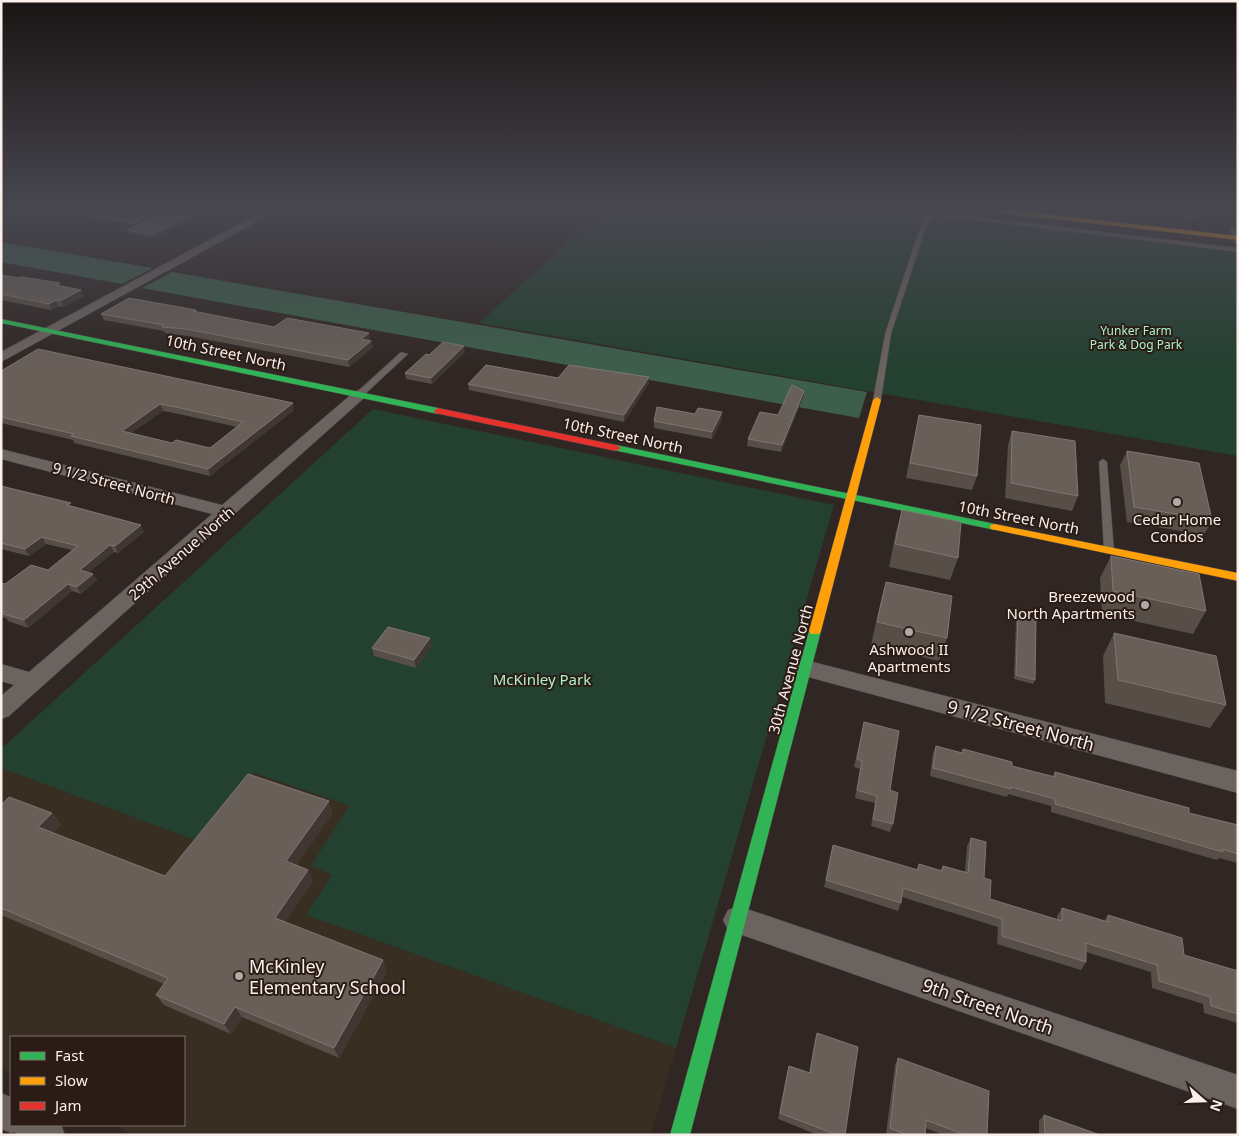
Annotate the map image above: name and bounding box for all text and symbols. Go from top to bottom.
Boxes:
park label: Yunker Farm Park & Dog Park [1090,322,1183,353]
street label: 10th Street North [164,329,288,375]
street label: 10th Street North [561,412,685,458]
street label: 9 1/2 Street North [50,457,178,509]
street label: 10th Street North [957,495,1081,539]
marker: Cedar Home Condos [1171,496,1183,508]
street label: 29th Avenue North [124,502,238,604]
place label: Cedar Home Condos [1133,509,1221,546]
place label: Breezewood North Apartments [1007,586,1135,623]
marker: Breezewood North Apartments [1139,599,1151,611]
street label: 30th Avenue North [763,602,817,736]
marker: Ashwood II Apartments [903,626,915,638]
place label: Ashwood II Apartments [867,639,951,676]
park label: McKinley Park [493,669,591,689]
street label: 9 1/2 Street North [945,694,1097,756]
place label: McKinley Elementary School [249,954,406,999]
marker: McKinley Elementary School [233,970,245,982]
street label: 9th Street North [919,972,1057,1040]
legend [10,1036,185,1126]
text: Fast [55,1045,84,1065]
text: Slow [55,1070,88,1090]
north arrow [1179,1076,1229,1126]
text: Jam [53,1095,82,1115]
text: N [1206,1097,1228,1114]

